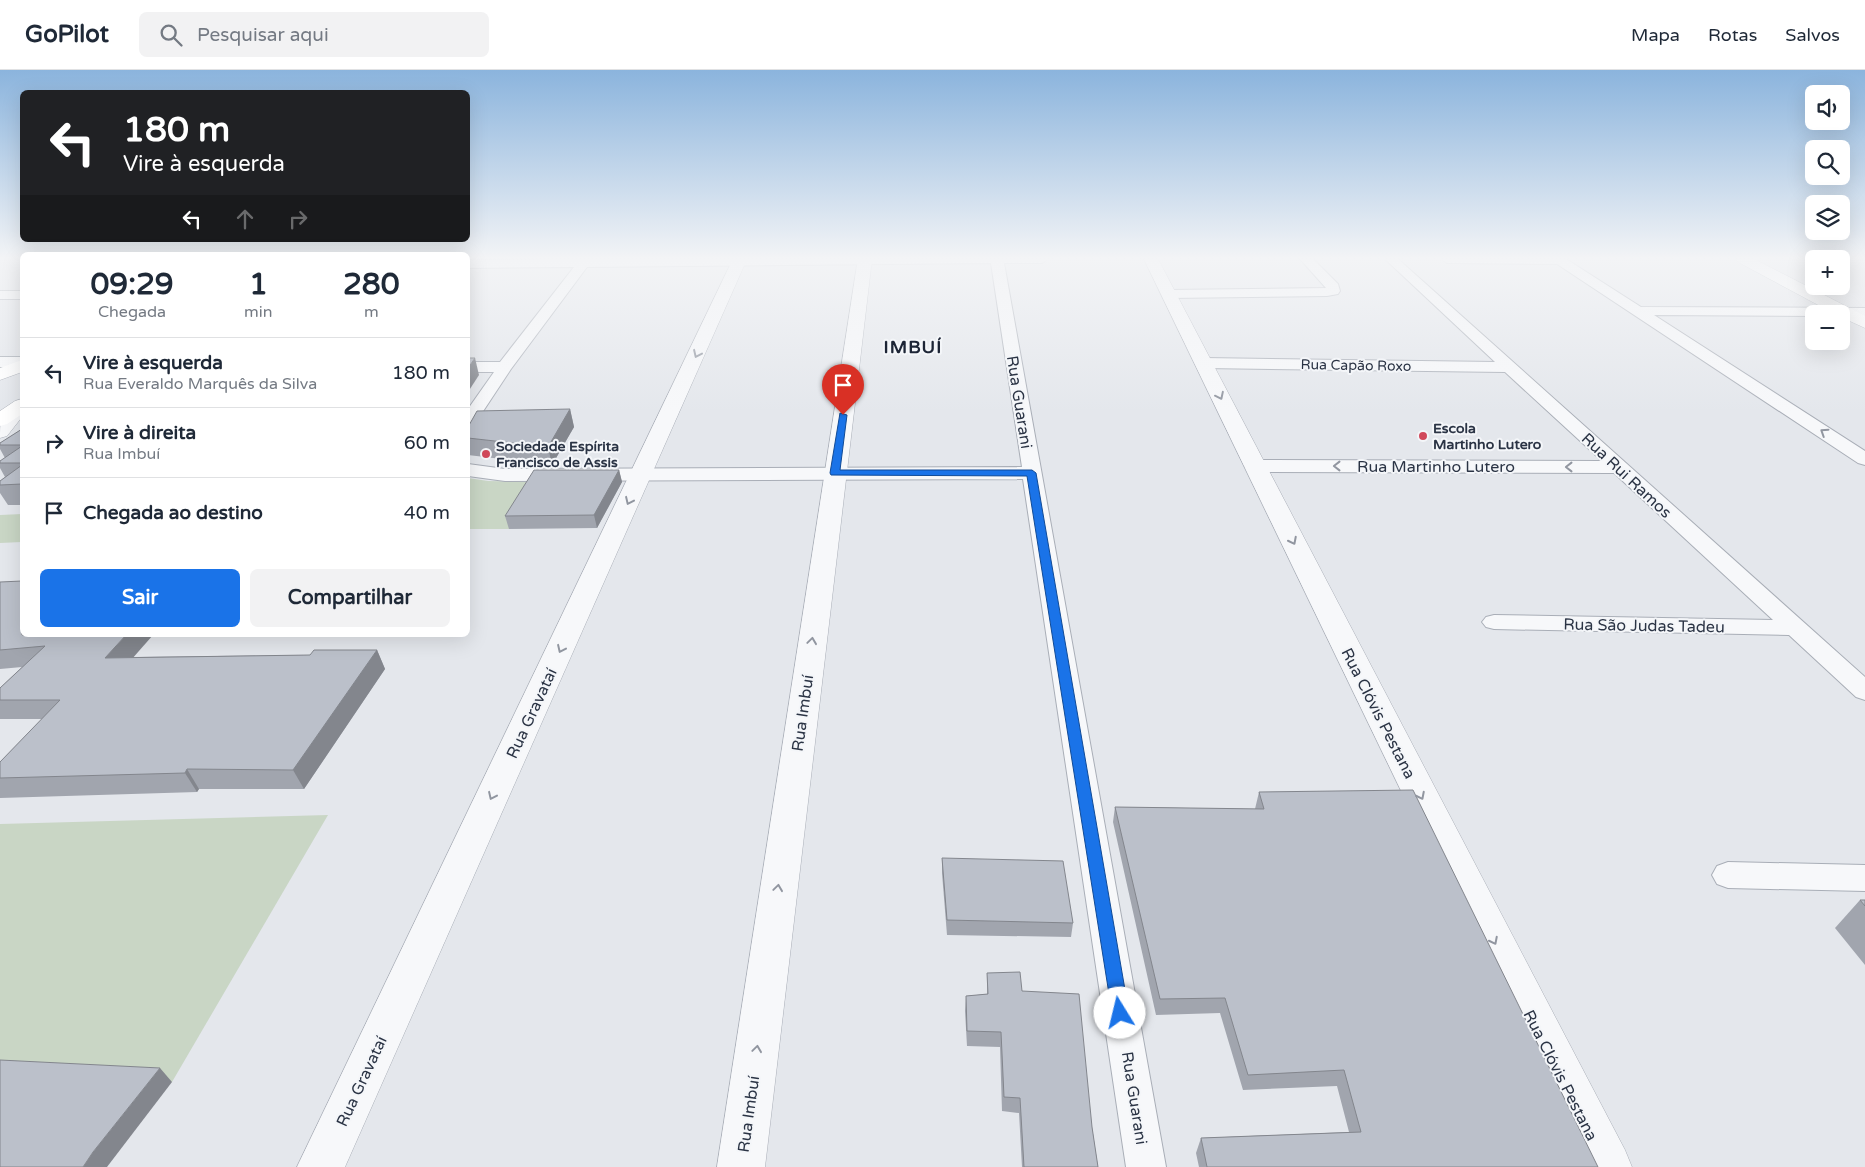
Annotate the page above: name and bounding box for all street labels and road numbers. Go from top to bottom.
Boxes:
street label: Rua Guarani [1002,354,1036,450]
street label: Rua Capão Roxo [1301,356,1411,375]
street label: Rua Rui Ramos [1577,429,1676,523]
street label: Rua Martinho Lutero [1357,457,1515,477]
street label: Rua São Judas Tadeu [1563,615,1725,637]
street label: Rua Clóvis Pestana [1336,645,1420,782]
street label: Rua Gravataí [502,665,562,762]
street label: Rua Imbuí [788,674,818,753]
street label: Rua Clóvis Pestana [1518,1007,1602,1144]
street label: Rua Gravataí [332,1033,392,1130]
street label: Rua Guarani [1117,1050,1151,1146]
street label: Rua Imbuí [734,1075,764,1154]

